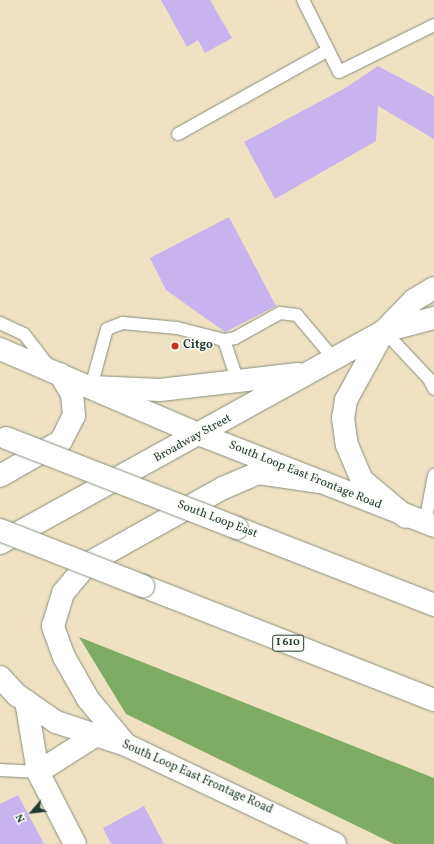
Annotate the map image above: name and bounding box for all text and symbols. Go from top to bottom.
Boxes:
place label: Citgo [183,339,213,353]
marker: Citgo [170,341,180,351]
street label: Broadway Street [152,412,234,466]
street label: South Loop East Frontage Road [226,439,384,513]
street label: South Loop East [175,498,259,542]
road number: I 610 [272,634,304,652]
street label: South Loop East Frontage Road [119,738,275,818]
north arrow [12,792,52,832]
text: N [12,811,29,825]

